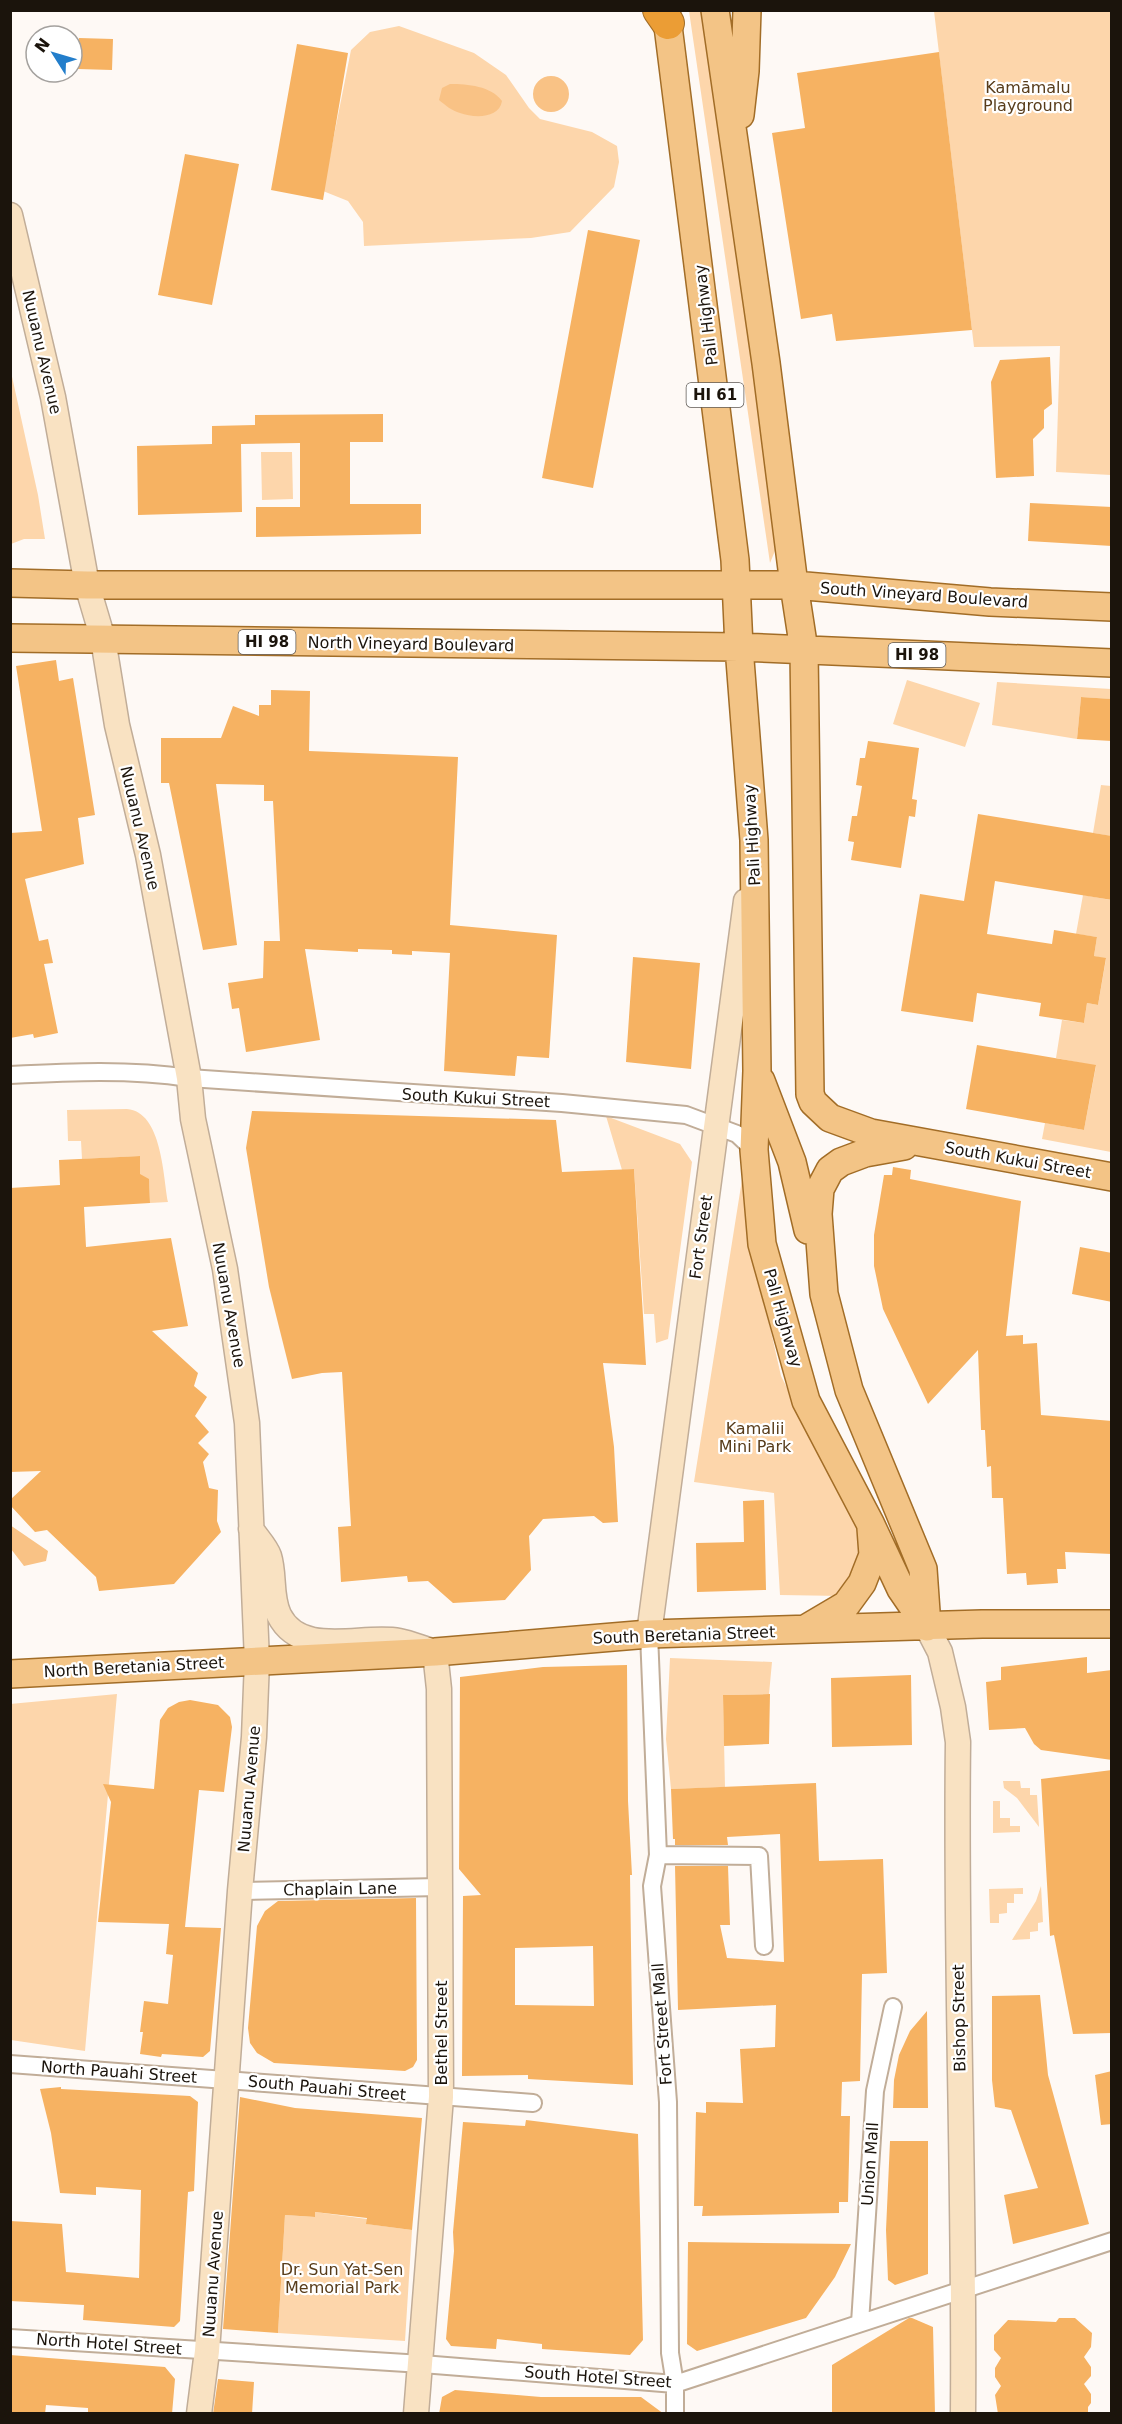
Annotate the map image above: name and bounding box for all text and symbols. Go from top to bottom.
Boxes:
north arrow [24,24,84,84]
text: N [31,34,54,56]
park label: Kamāmalu Playground [983,78,1073,115]
street label: Pali Highway [690,263,722,367]
street label: Nuuanu Avenue [18,288,66,416]
road number: HI 61 [686,383,744,407]
street label: South Vineyard Boulevard [819,578,1029,612]
road number: HI 98 [238,630,296,654]
street label: North Vineyard Boulevard [308,633,514,655]
road number: HI 98 [888,643,946,667]
street label: Nuuanu Avenue [116,764,164,892]
street label: Pali Highway [740,784,764,886]
street label: South Kukui Street [401,1085,551,1111]
street label: South Kukui Street [943,1138,1093,1182]
street label: Fort Street [686,1194,716,1280]
street label: Nuuanu Avenue [209,1241,249,1369]
street label: Pali Highway [760,1266,806,1370]
park label: Kamalii Mini Park [719,1419,792,1456]
street label: South Beretania Street [592,1622,776,1648]
street label: North Beretania Street [43,1653,225,1681]
street label: Nuuanu Avenue [234,1725,264,1853]
street label: Chaplain Lane [283,1879,397,1899]
street label: Fort Street Mall [648,1962,676,2086]
street label: Bishop Street [949,1964,969,2072]
street label: Bethel Street [432,1980,451,2086]
street label: North Pauahi Street [40,2057,198,2087]
street label: South Pauahi Street [247,2072,407,2104]
street label: Union Mall [858,2122,882,2206]
street label: Nuuanu Avenue [199,2210,227,2338]
park label: Dr. Sun Yat-Sen Memorial Park [281,2260,403,2297]
street label: North Hotel Street [36,2329,182,2359]
street label: South Hotel Street [524,2362,672,2392]

